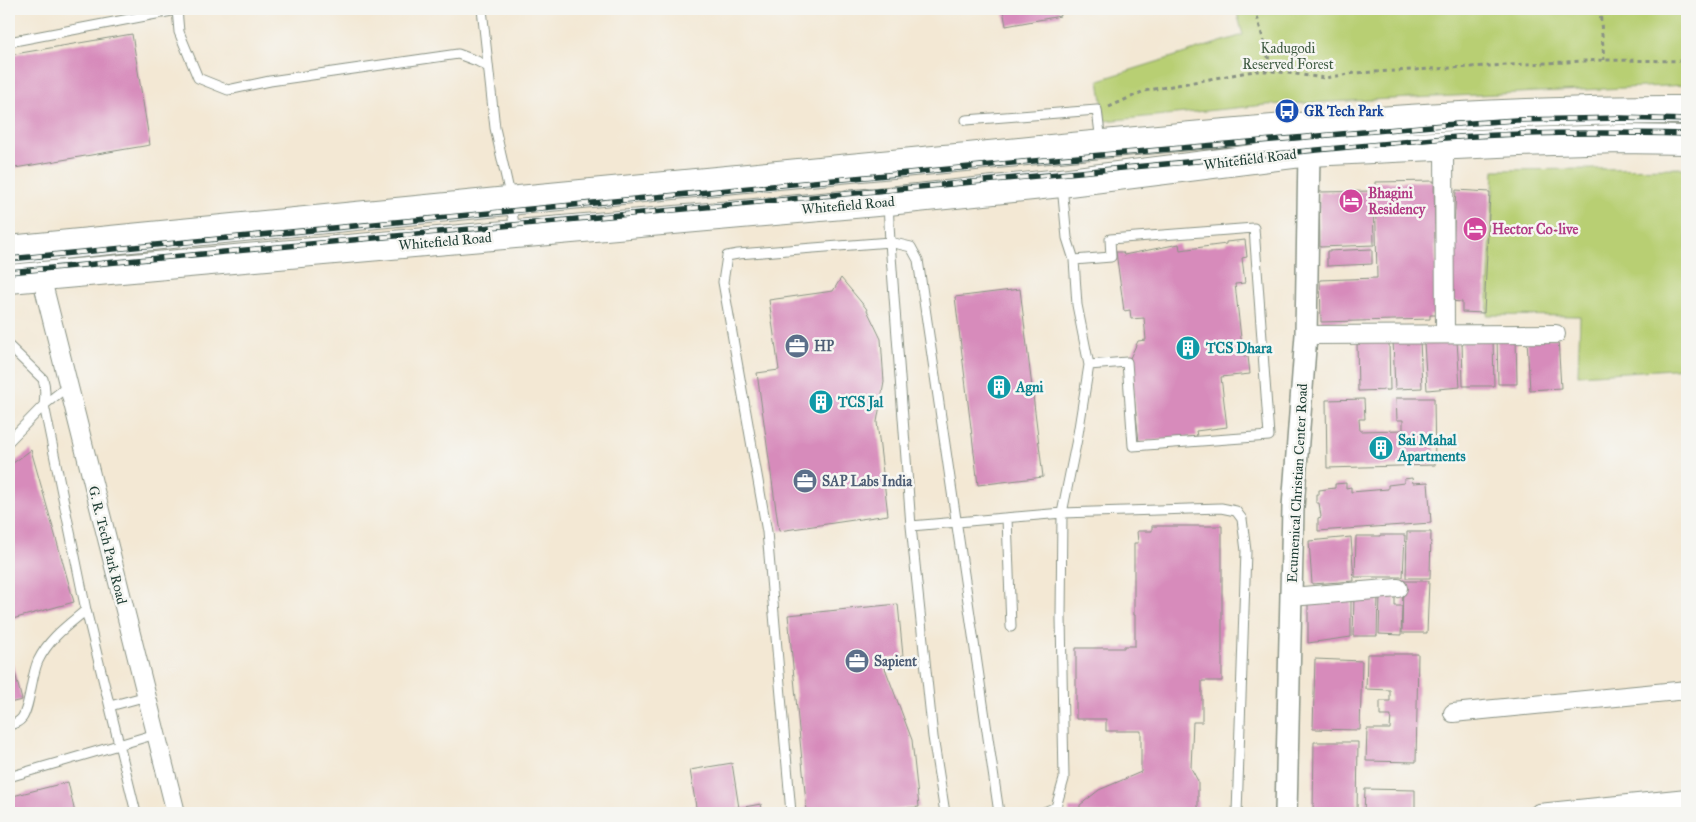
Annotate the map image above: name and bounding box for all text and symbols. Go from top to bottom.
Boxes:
park label: Kadugodi Reserved Forest [1242,40,1334,73]
bus stop icon: GR Tech Park [1274,98,1300,124]
place label: GR Tech Park [1304,103,1384,120]
street label: Whitefield Road [1203,145,1297,174]
place label: Bhagini Residency [1368,185,1427,219]
hotel icon: Bhagini Residency [1338,188,1364,214]
street label: Whitefield Road [801,193,895,218]
hotel icon: Hector Co-live [1462,216,1488,242]
place label: Hector Co-live [1492,221,1579,238]
street label: Whitefield Road [398,229,492,254]
office icon: HP [784,333,810,359]
building icon: TCS Dhara [1175,335,1201,361]
place label: HP [814,338,834,355]
place label: TCS Dhara [1205,340,1273,357]
building icon: Agni [986,374,1012,400]
place label: Agni [1015,379,1044,397]
street label: Ecumenical Christian Center Road [1284,383,1311,583]
building icon: TCS Jal [808,389,834,415]
place label: TCS Jal [837,394,884,412]
place label: Sai Mahal Apartments [1397,432,1466,466]
building icon: Sai Mahal Apartments [1368,435,1394,461]
office icon: SAP Labs India [792,468,818,494]
place label: SAP Labs India [822,473,913,490]
street label: G. R. Tech Park Road [85,484,130,606]
office icon: Sapient [844,648,870,674]
place label: Sapient [874,653,917,671]

